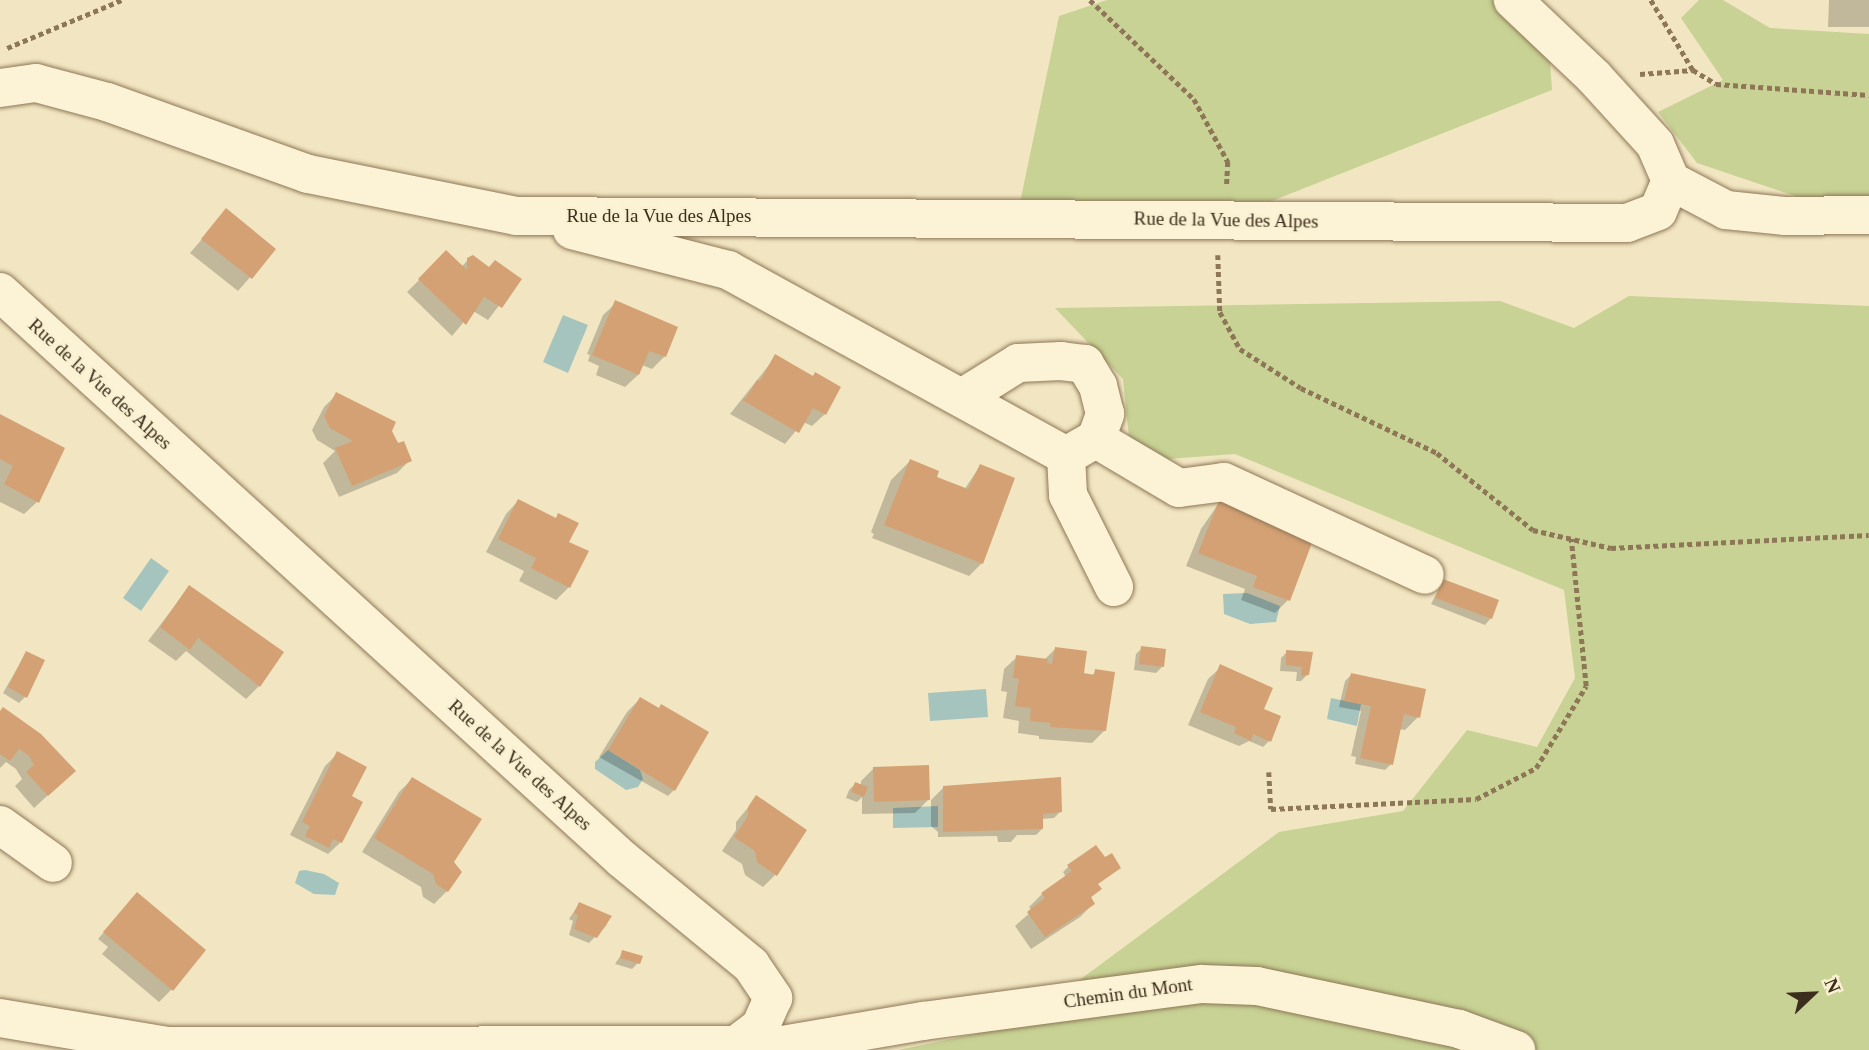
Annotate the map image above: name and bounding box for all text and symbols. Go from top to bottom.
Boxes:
street label: Rue de la Vue des Alpes [566,205,752,227]
street label: Rue de la Vue des Alpes [1133,207,1319,233]
street label: Rue de la Vue des Alpes [23,313,177,455]
street label: Rue de la Vue des Alpes [443,694,597,836]
north arrow [1778,959,1848,1029]
street label: Chemin du Mont [1062,973,1194,1013]
text: N [1820,975,1845,996]

